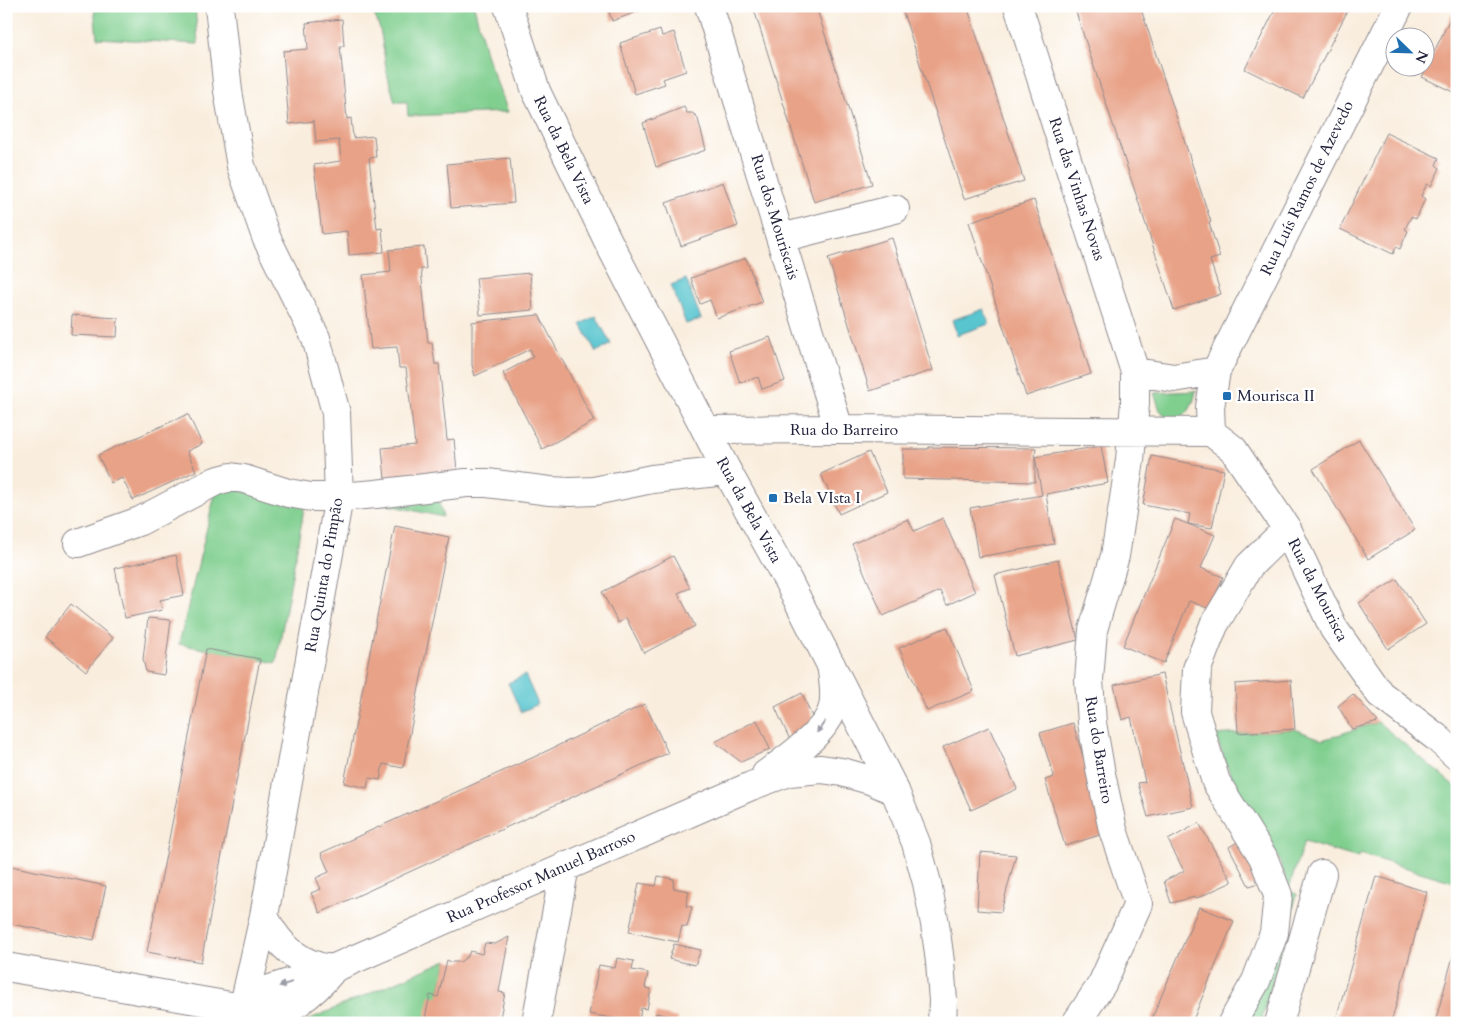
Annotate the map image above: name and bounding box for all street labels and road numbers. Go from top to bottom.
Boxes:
street label: Rua da Bela Vista [528,92,600,208]
street label: Rua Luís Ramos de Azevedo [1255,97,1359,279]
street label: Rua das Vinhas Novas [1043,115,1111,263]
street label: Rua dos Mouriscais [745,152,805,282]
street label: Rua do Barreiro [790,419,898,441]
street label: Rua da Bela Vista [711,453,787,567]
street label: Rua Quinta do Pimpão [300,496,348,654]
street label: Rua da Mourisca [1283,535,1354,646]
street label: Rua do Barreiro [1080,695,1118,806]
street label: Rua Professor Manuel Barroso [443,825,639,929]

